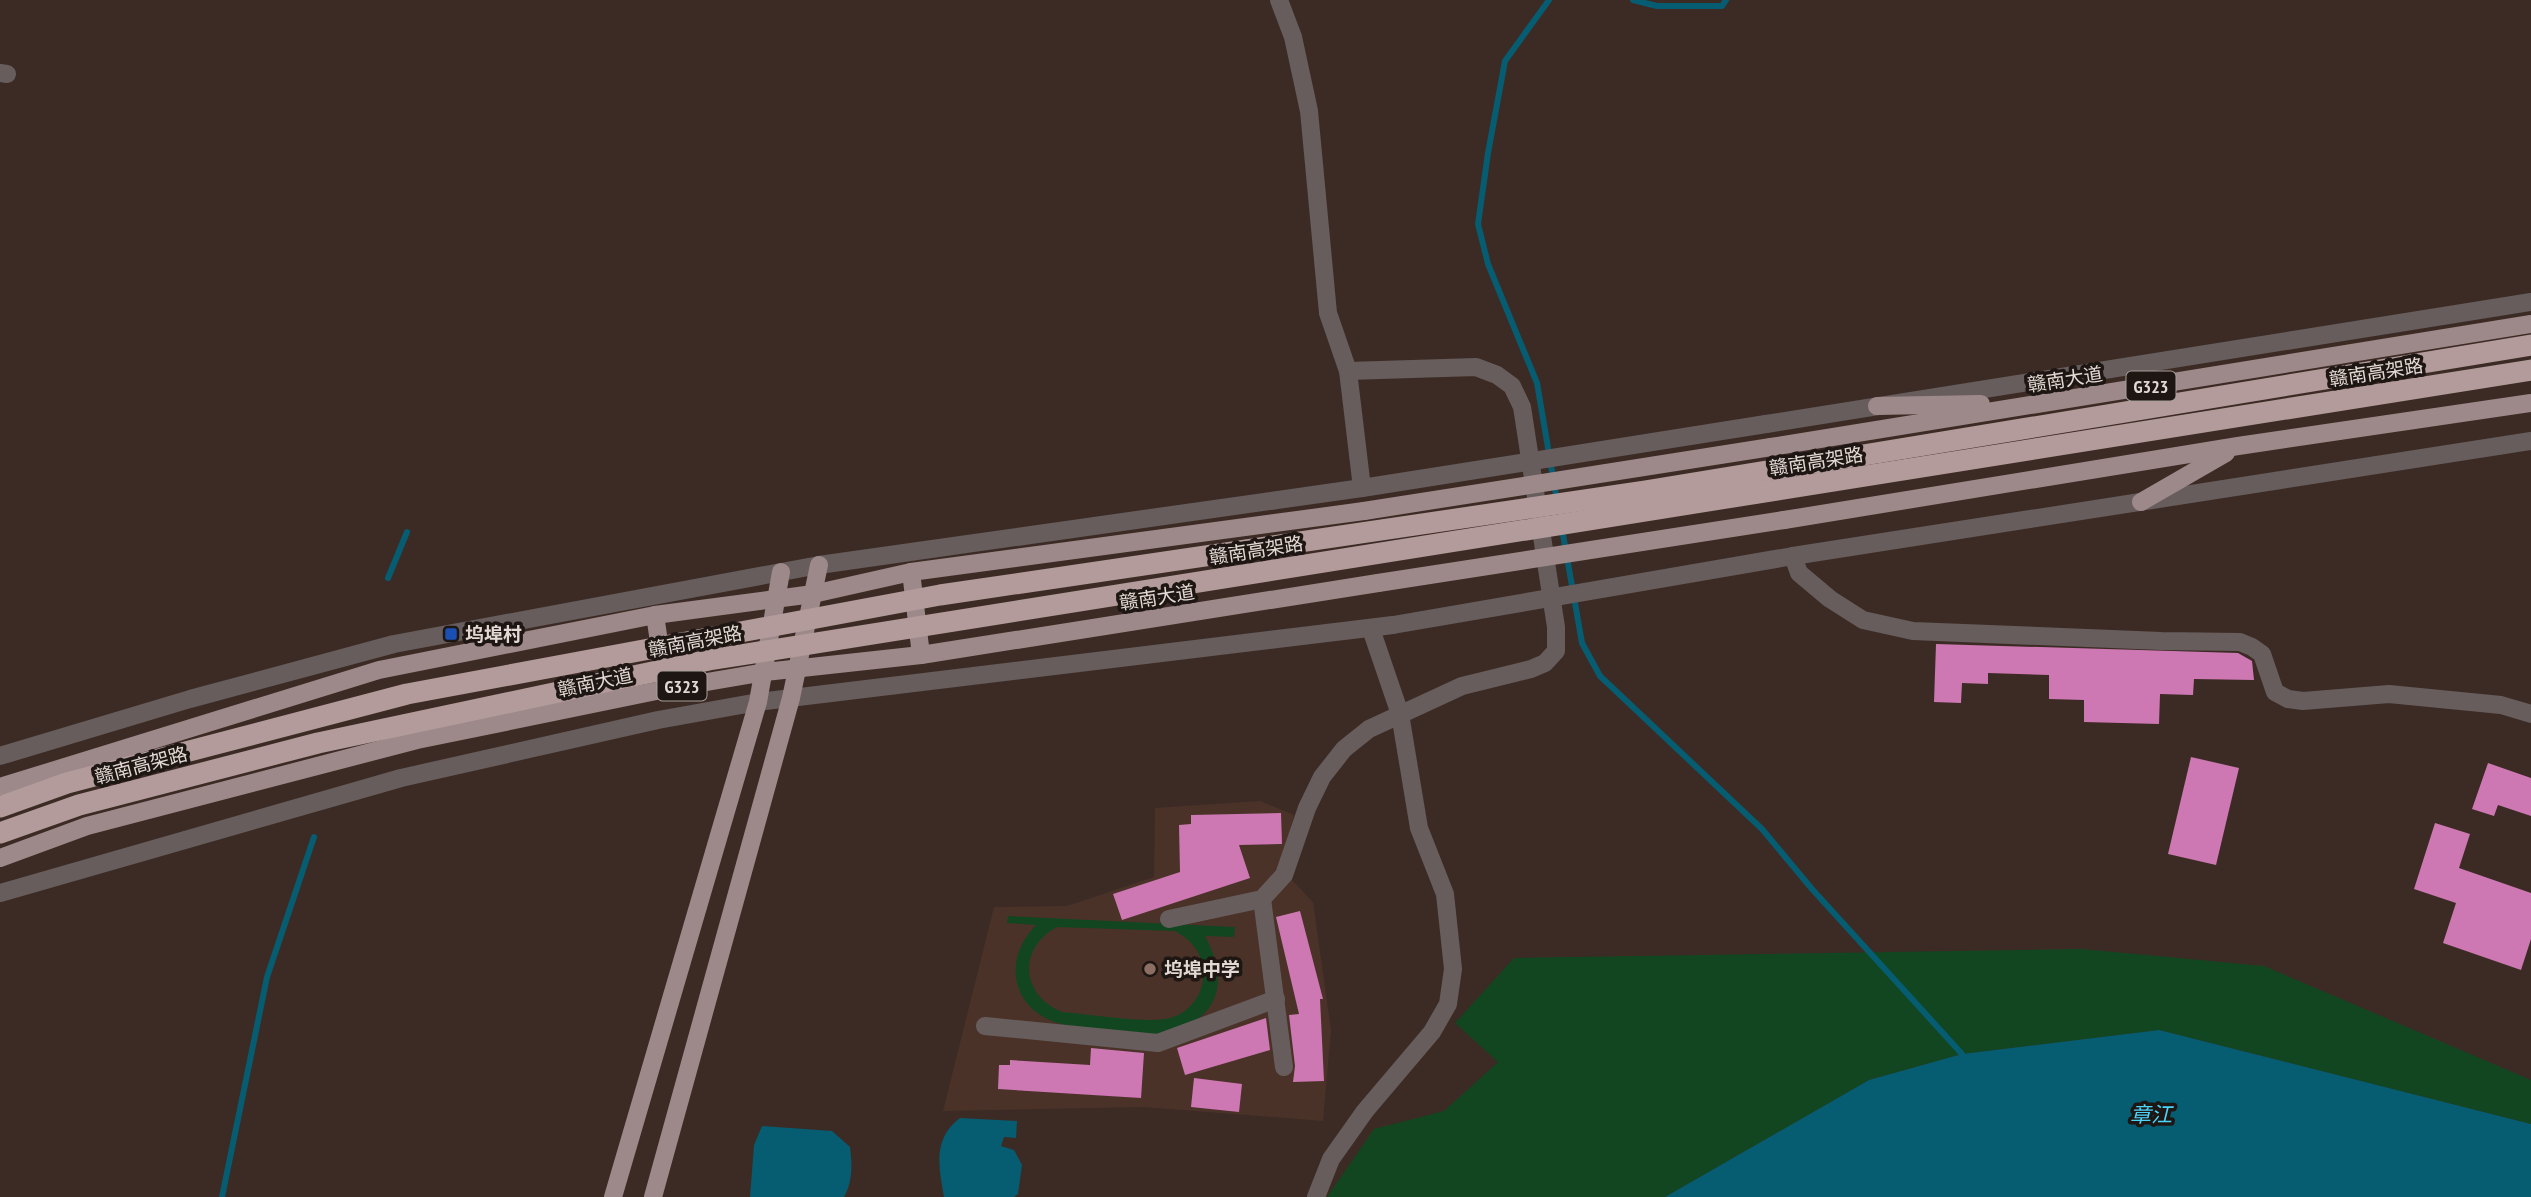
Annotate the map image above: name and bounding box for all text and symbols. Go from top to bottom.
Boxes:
street label: 赣南高架路 [2327,353,2425,391]
street label: 赣南大道 [2026,361,2104,397]
road number: G323 [2126,372,2176,400]
street label: 赣南高架路 [1767,442,1865,480]
street label: 赣南高架路 [1207,531,1305,569]
street label: 赣南大道 [1118,579,1196,615]
street label: 赣南高架路 [646,620,744,662]
place label: 坞埠村 [465,622,522,646]
marker: 坞埠村 [443,626,459,642]
street label: 赣南大道 [555,662,635,702]
road number: G323 [658,672,706,700]
street label: 赣南高架路 [92,741,190,789]
place label: 坞埠中学 [1164,957,1240,981]
marker: 坞埠中学 [1142,961,1158,977]
water label: 章江 [2130,1101,2174,1128]

